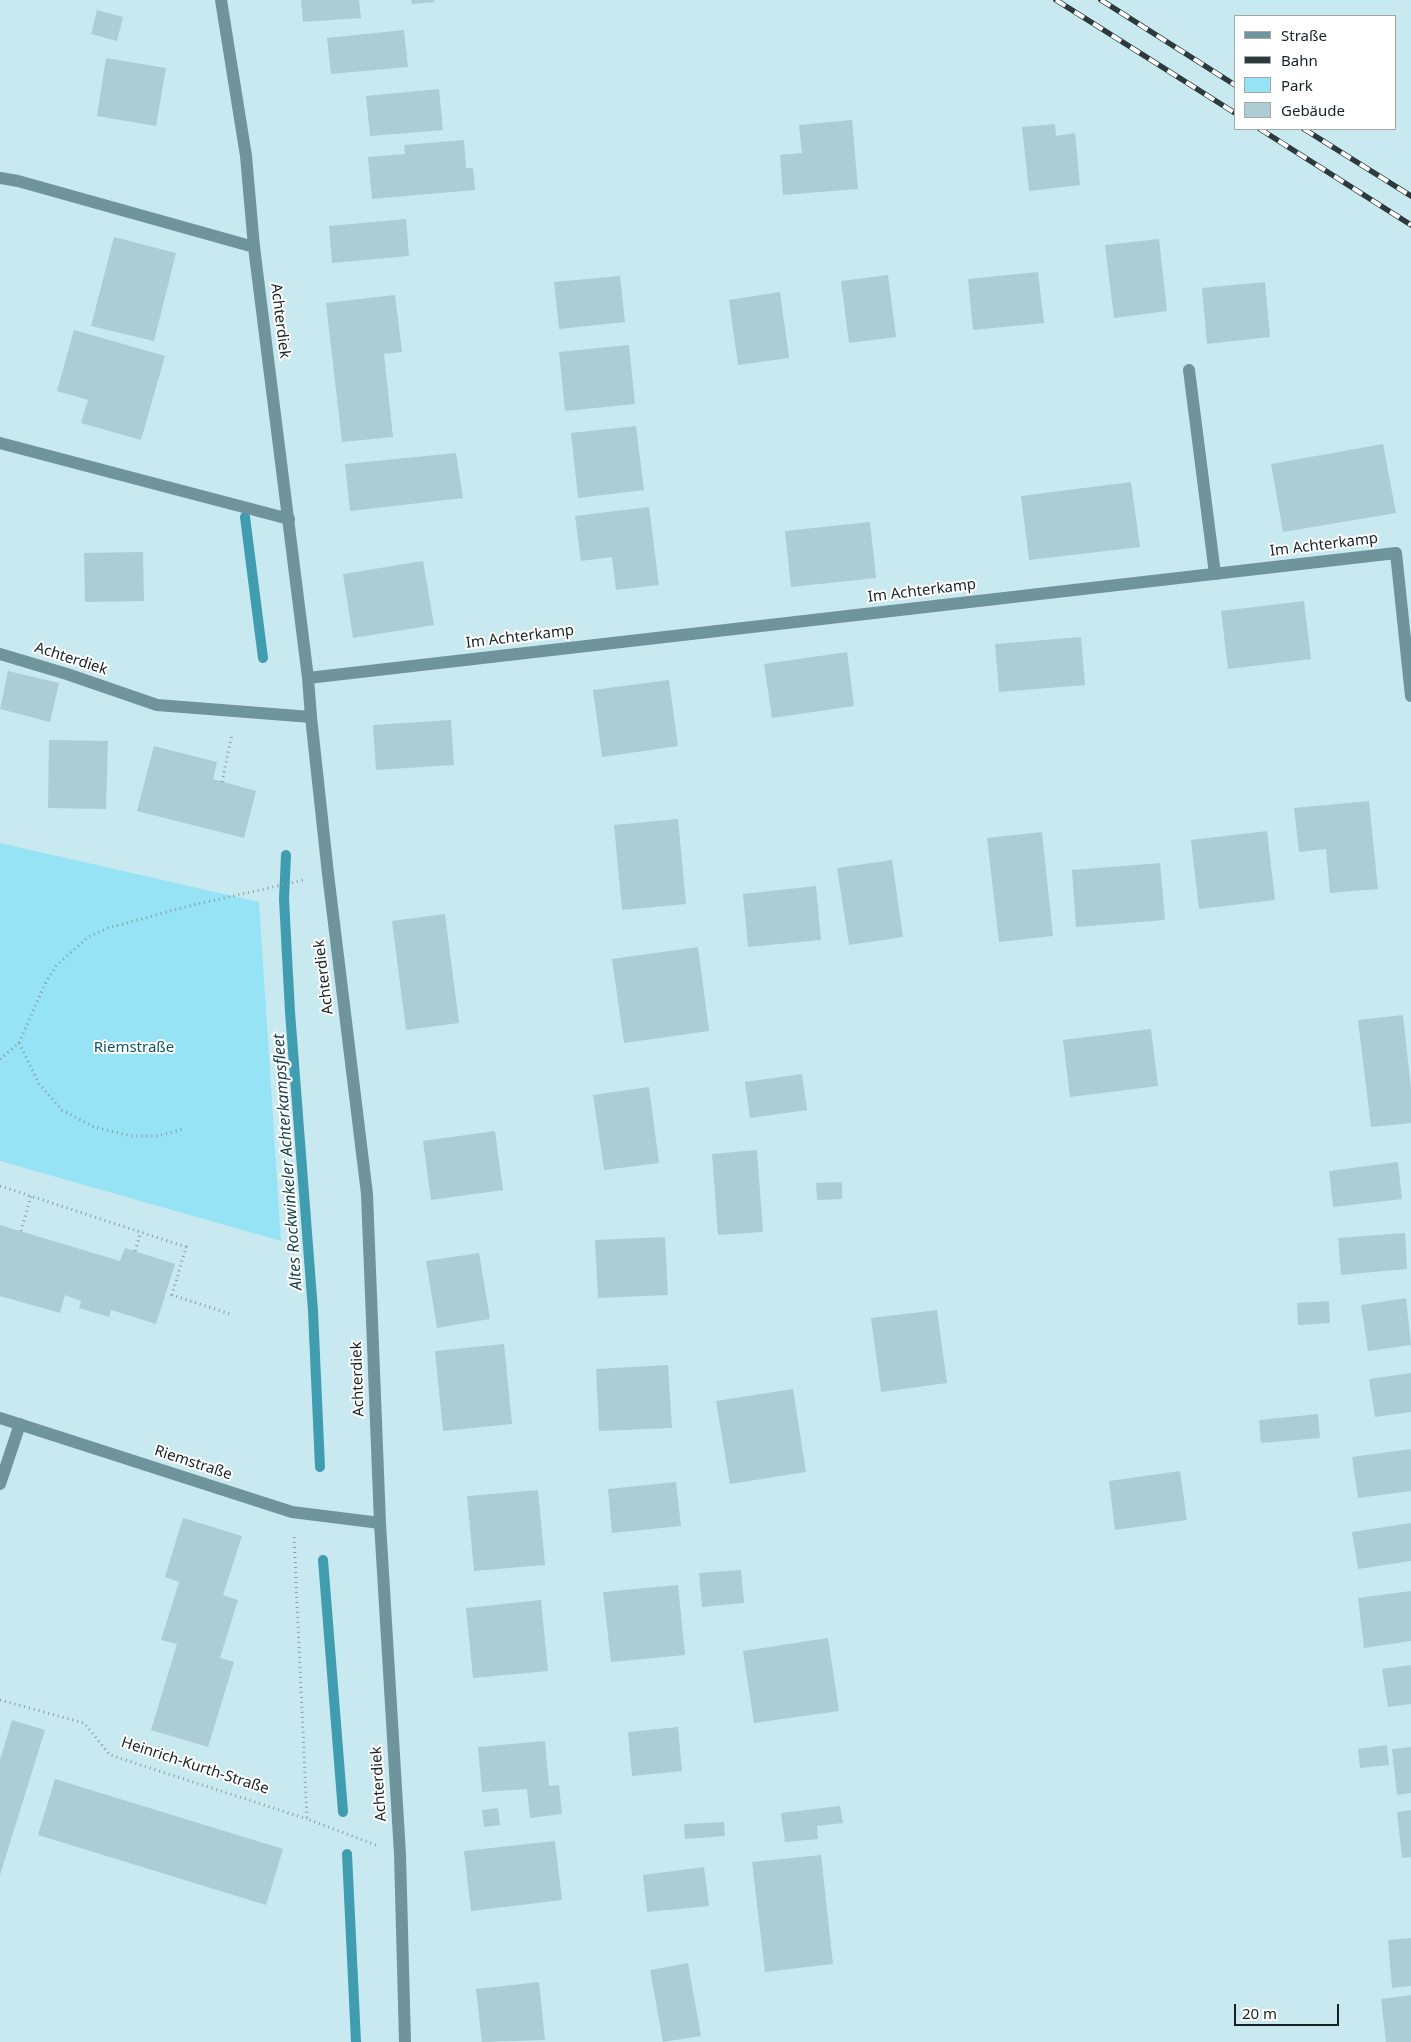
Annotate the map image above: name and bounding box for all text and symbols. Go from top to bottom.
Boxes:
legend [1234,15,1396,130]
text: Straße [1281,25,1327,45]
text: Bahn [1281,50,1318,70]
text: Park [1281,75,1313,95]
text: Gebäude [1281,100,1345,120]
street label: Achterdiek [266,282,294,360]
street label: Im Achterkamp [1269,529,1379,561]
street label: Im Achterkamp [867,575,977,607]
street label: Im Achterkamp [465,621,575,653]
street label: Achterdiek [32,639,110,679]
street label: Achterdiek [310,938,338,1016]
water label: Altes Rockwinkeler Achterkampsfleet [269,1033,307,1291]
park label: Riemstraße [94,1039,174,1057]
street label: Achterdiek [348,1341,368,1417]
street label: Riemstraße [152,1442,234,1484]
street label: Heinrich-Kurth-Straße [119,1734,271,1798]
street label: Achterdiek [367,1746,391,1822]
scale bar [1236,1994,1341,2026]
text: 20 m [1242,2003,1277,2023]

